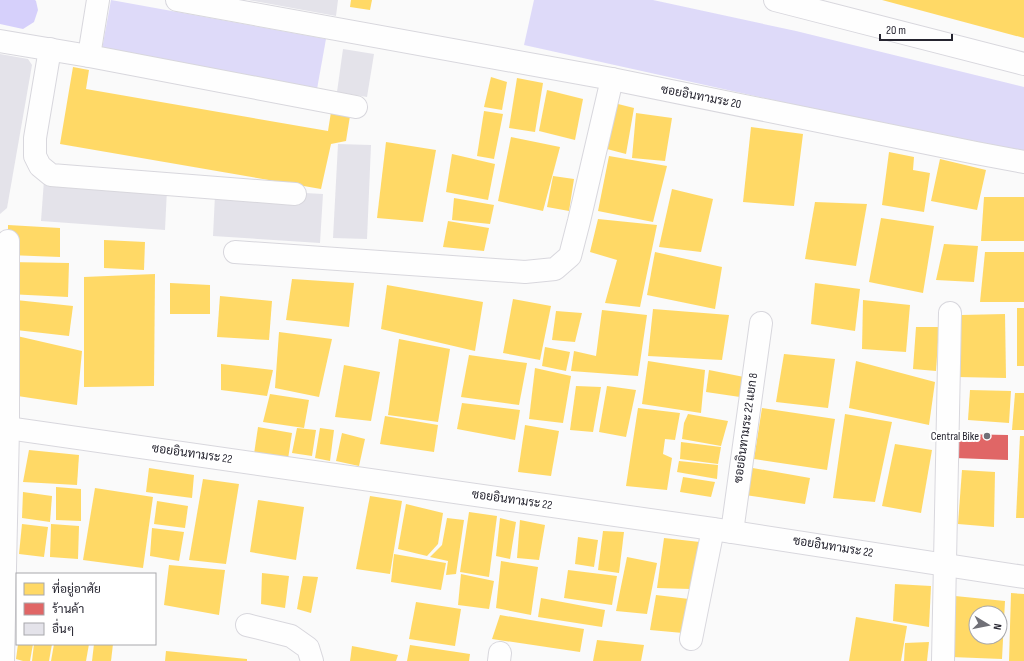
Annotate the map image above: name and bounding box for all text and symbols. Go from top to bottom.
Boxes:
scale bar [880,16,952,42]
text: 20 m [886,23,906,38]
street label: ซอยอินทามระ 20 [660,82,742,112]
street label: ซอยอินทามระ 22 แยก 8 [731,372,761,484]
place label: Central Bike [931,429,979,444]
marker: Central Bike [982,431,992,441]
street label: ซอยอินทามระ 22 [151,441,233,467]
street label: ซอยอินทามระ 22 [471,487,553,513]
street label: ซอยอินทามระ 22 [792,533,874,561]
legend [16,573,156,645]
text: ที่อยู่อาศัย [52,578,101,597]
text: ร้านค้า [52,602,84,617]
north arrow [968,605,1008,645]
text: อื่นๆ [52,618,74,637]
text: N [990,623,1004,631]

